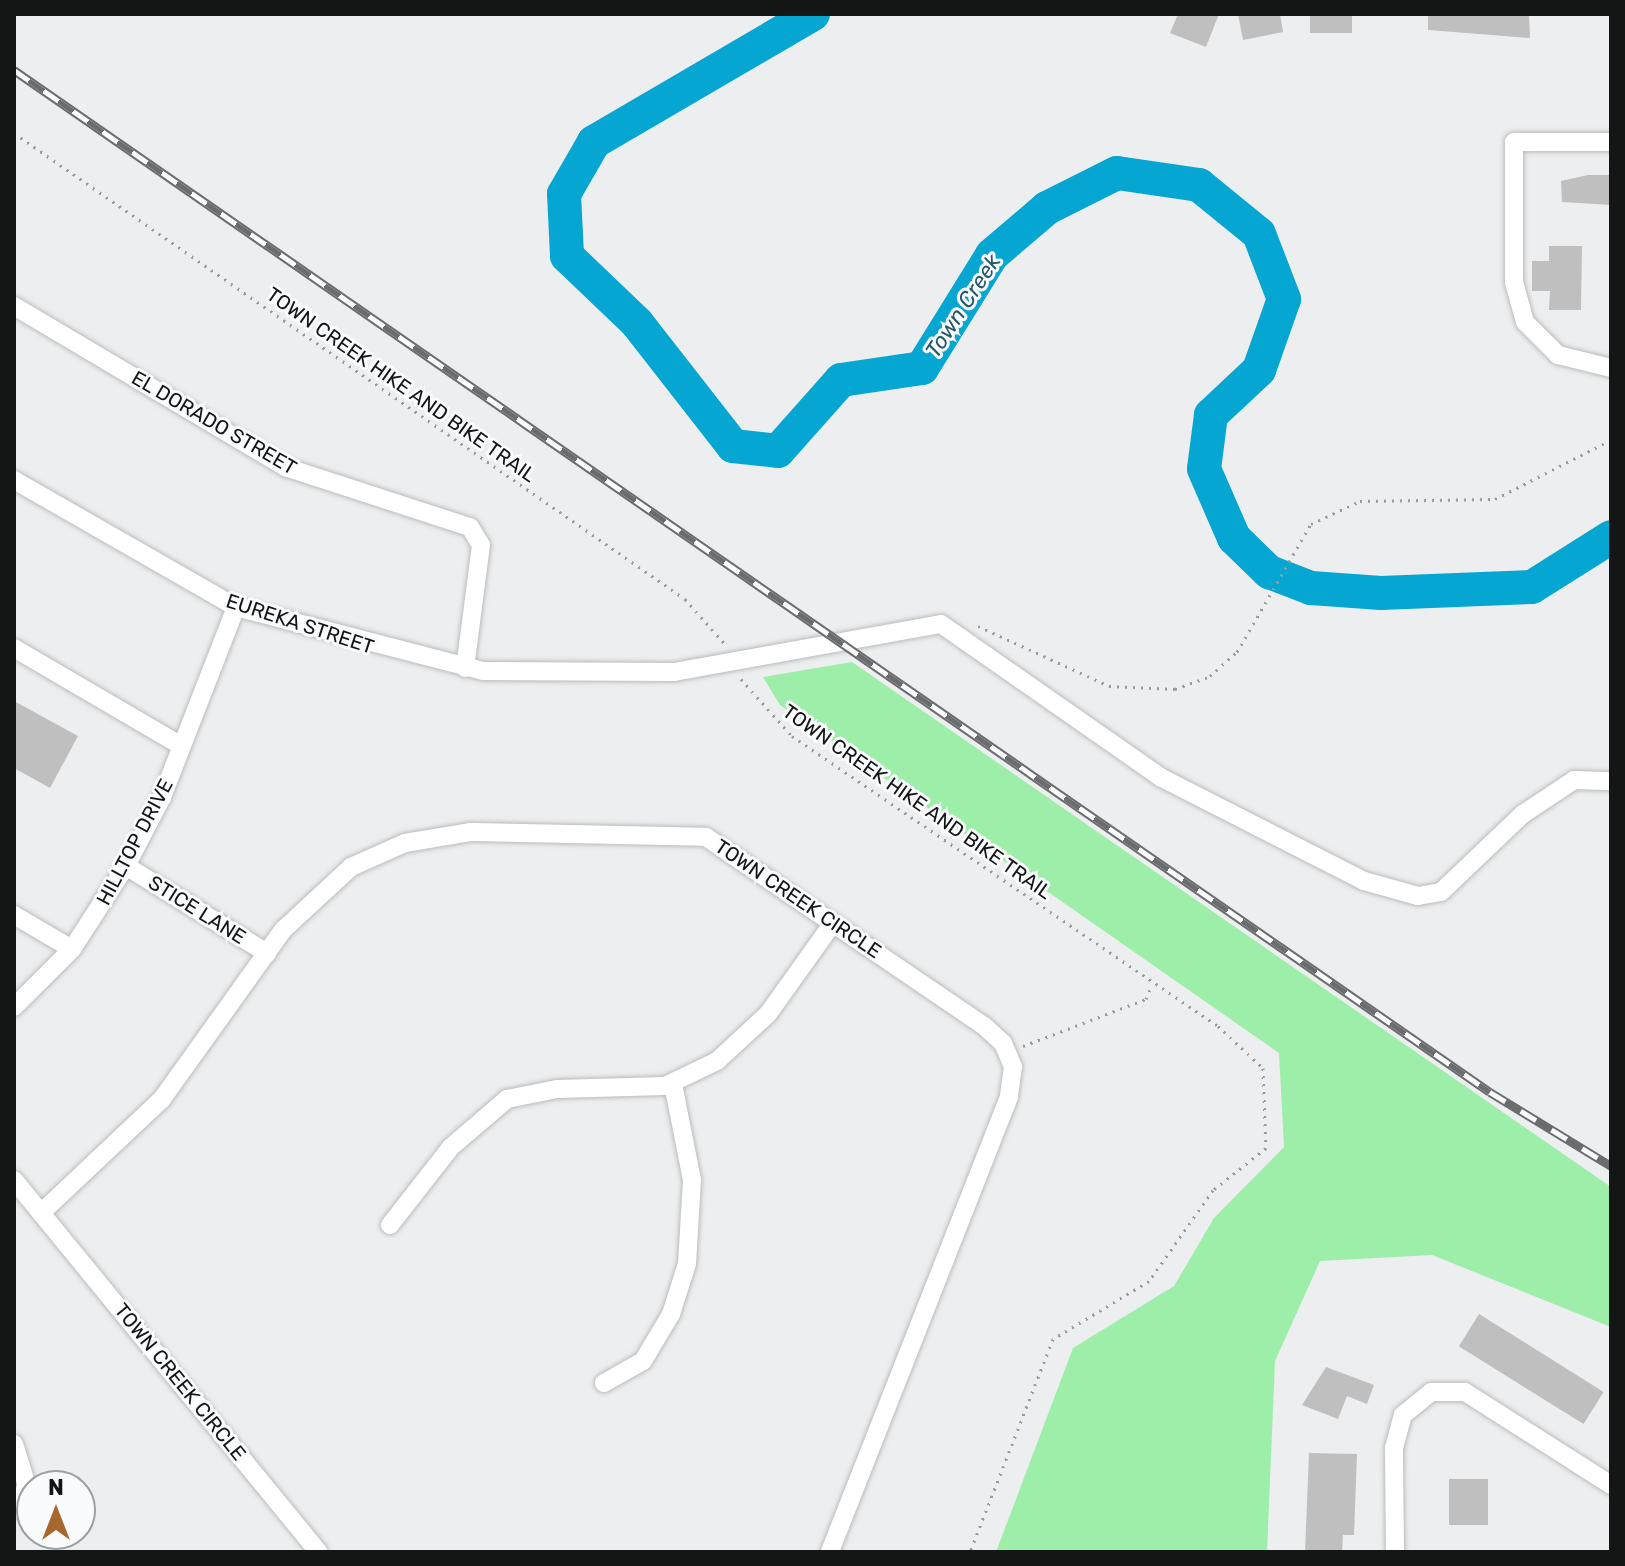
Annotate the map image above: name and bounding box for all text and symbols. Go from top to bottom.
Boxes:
water label: Town Creek [920,249,1006,363]
street label: TOWN CREEK HIKE AND BIKE TRAIL [261,282,541,488]
street label: EL DORADO STREET [127,366,301,480]
street label: EUREKA STREET [223,589,377,659]
street label: TOWN CREEK HIKE AND BIKE TRAIL [777,699,1057,905]
street label: HILLTOP DRIVE [92,775,178,909]
street label: TOWN CREEK CIRCLE [710,834,886,964]
street label: STICE LANE [144,871,250,949]
street label: TOWN CREEK CIRCLE [109,1298,251,1466]
north arrow [16,1470,96,1550]
text: N [48,1474,64,1501]

